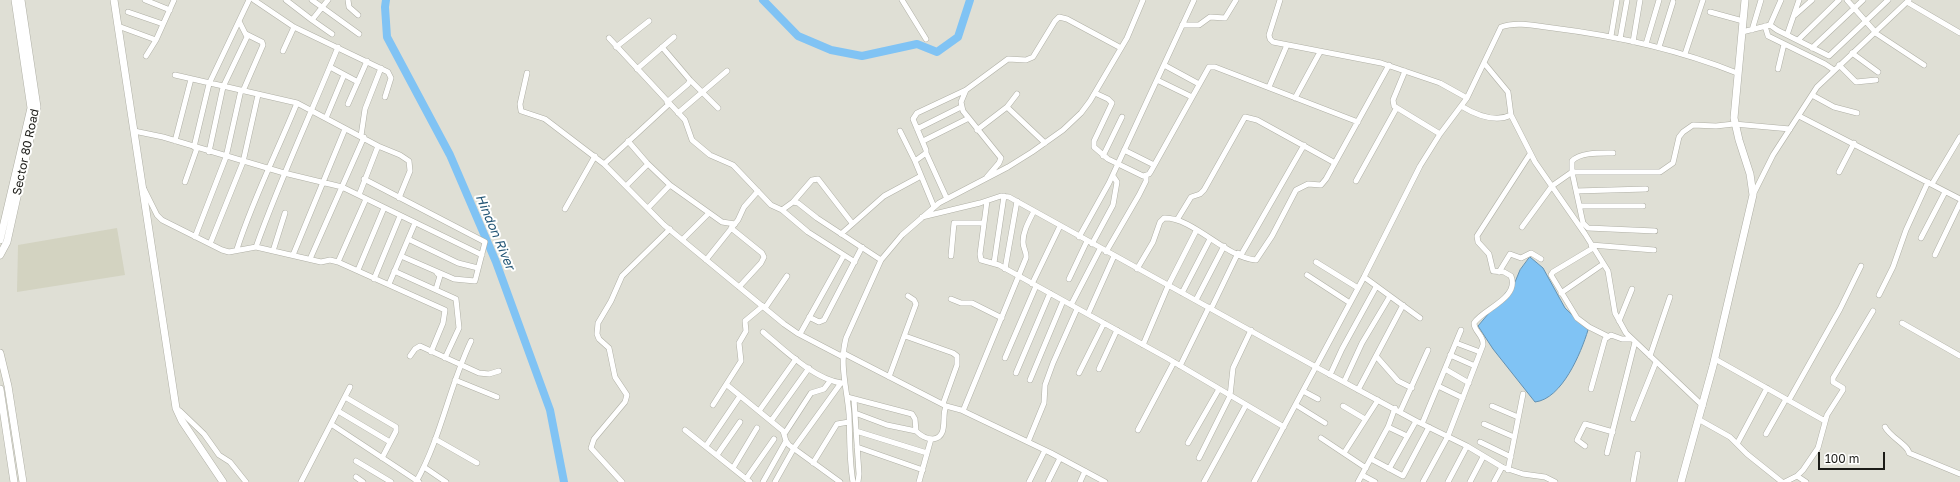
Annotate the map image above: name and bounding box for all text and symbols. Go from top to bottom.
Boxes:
street label: Sector 80 Road [10,107,42,197]
water label: Hindon River [472,192,518,272]
scale bar [1820,444,1887,470]
text: 100 m [1825,451,1859,466]

